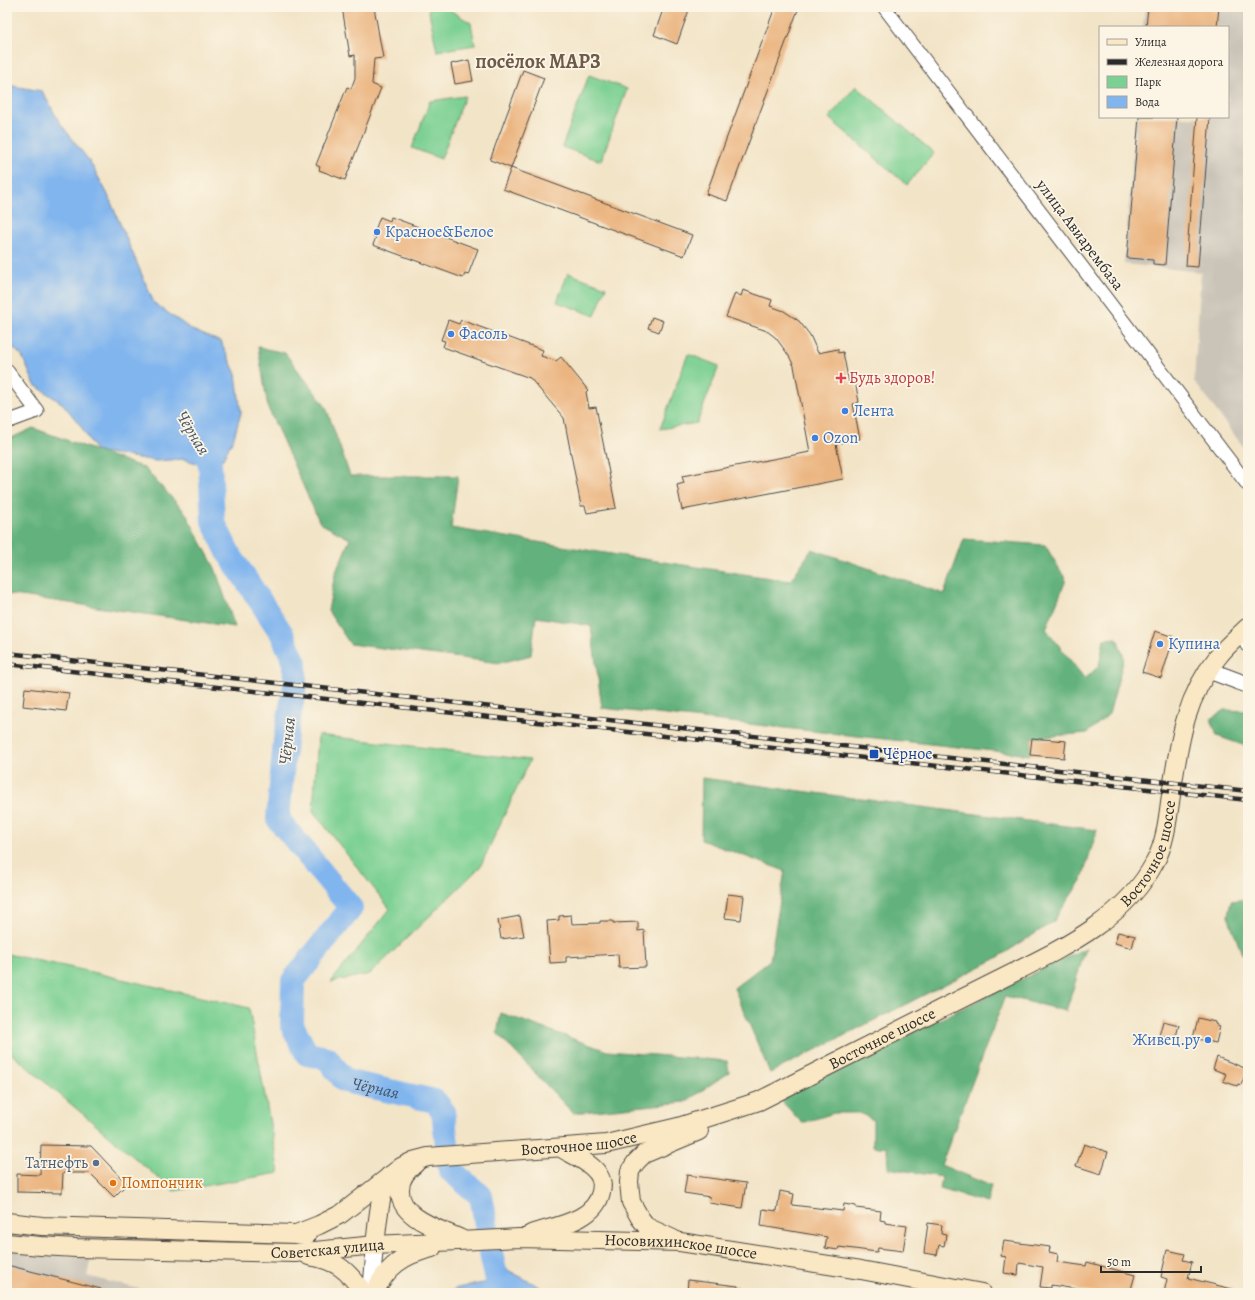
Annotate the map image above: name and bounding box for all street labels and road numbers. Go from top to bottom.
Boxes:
street label: улица Авиарембаза [1030,174,1129,296]
street label: Восточное шоссе [1115,799,1181,912]
street label: Восточное шоссе [825,1002,939,1075]
street label: Восточное шоссе [520,1126,639,1161]
street label: Носовихинское шоссе [604,1229,759,1265]
street label: Советская улица [271,1234,385,1264]

